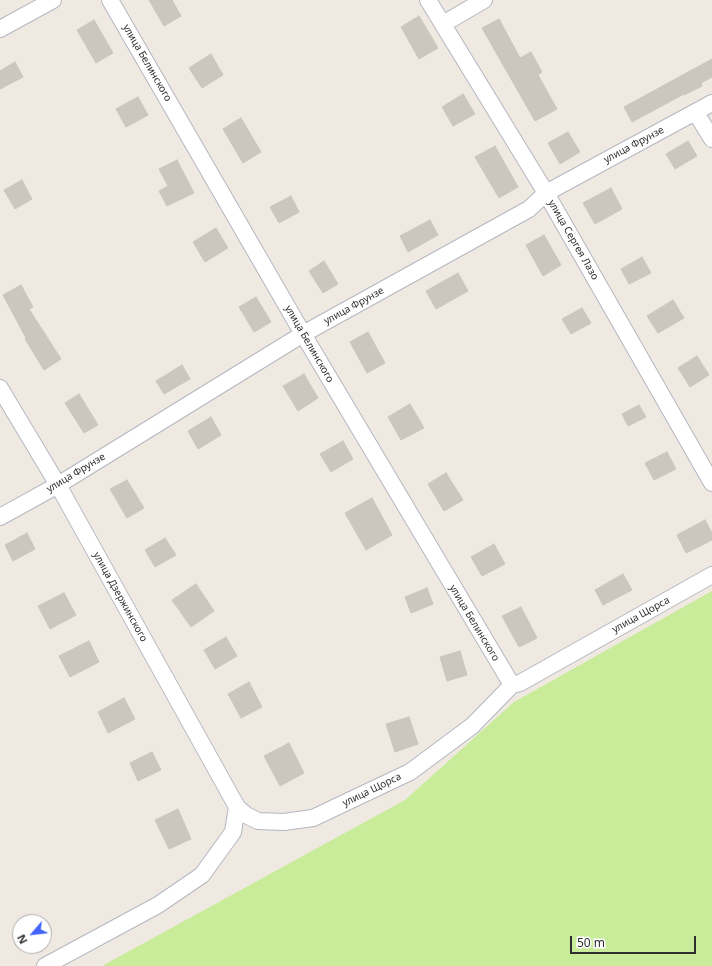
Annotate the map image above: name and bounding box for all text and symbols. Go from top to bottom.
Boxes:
street label: улица Белинского [120,22,174,104]
street label: улица Фрунзе [602,124,666,166]
street label: улица Сергея Лазо [545,198,601,282]
street label: улица Фрунзе [322,285,386,327]
street label: улица Белинского [282,303,336,385]
street label: улица Фрунзе [44,451,108,495]
street label: улица Дзержинского [90,550,150,644]
street label: улица Белинского [446,583,502,663]
street label: улица Щорса [610,594,672,636]
street label: улица Щорса [341,771,403,809]
north arrow [12,914,52,954]
scale bar [572,928,698,954]
text: N [13,932,31,947]
text: 50 m [577,934,605,951]

